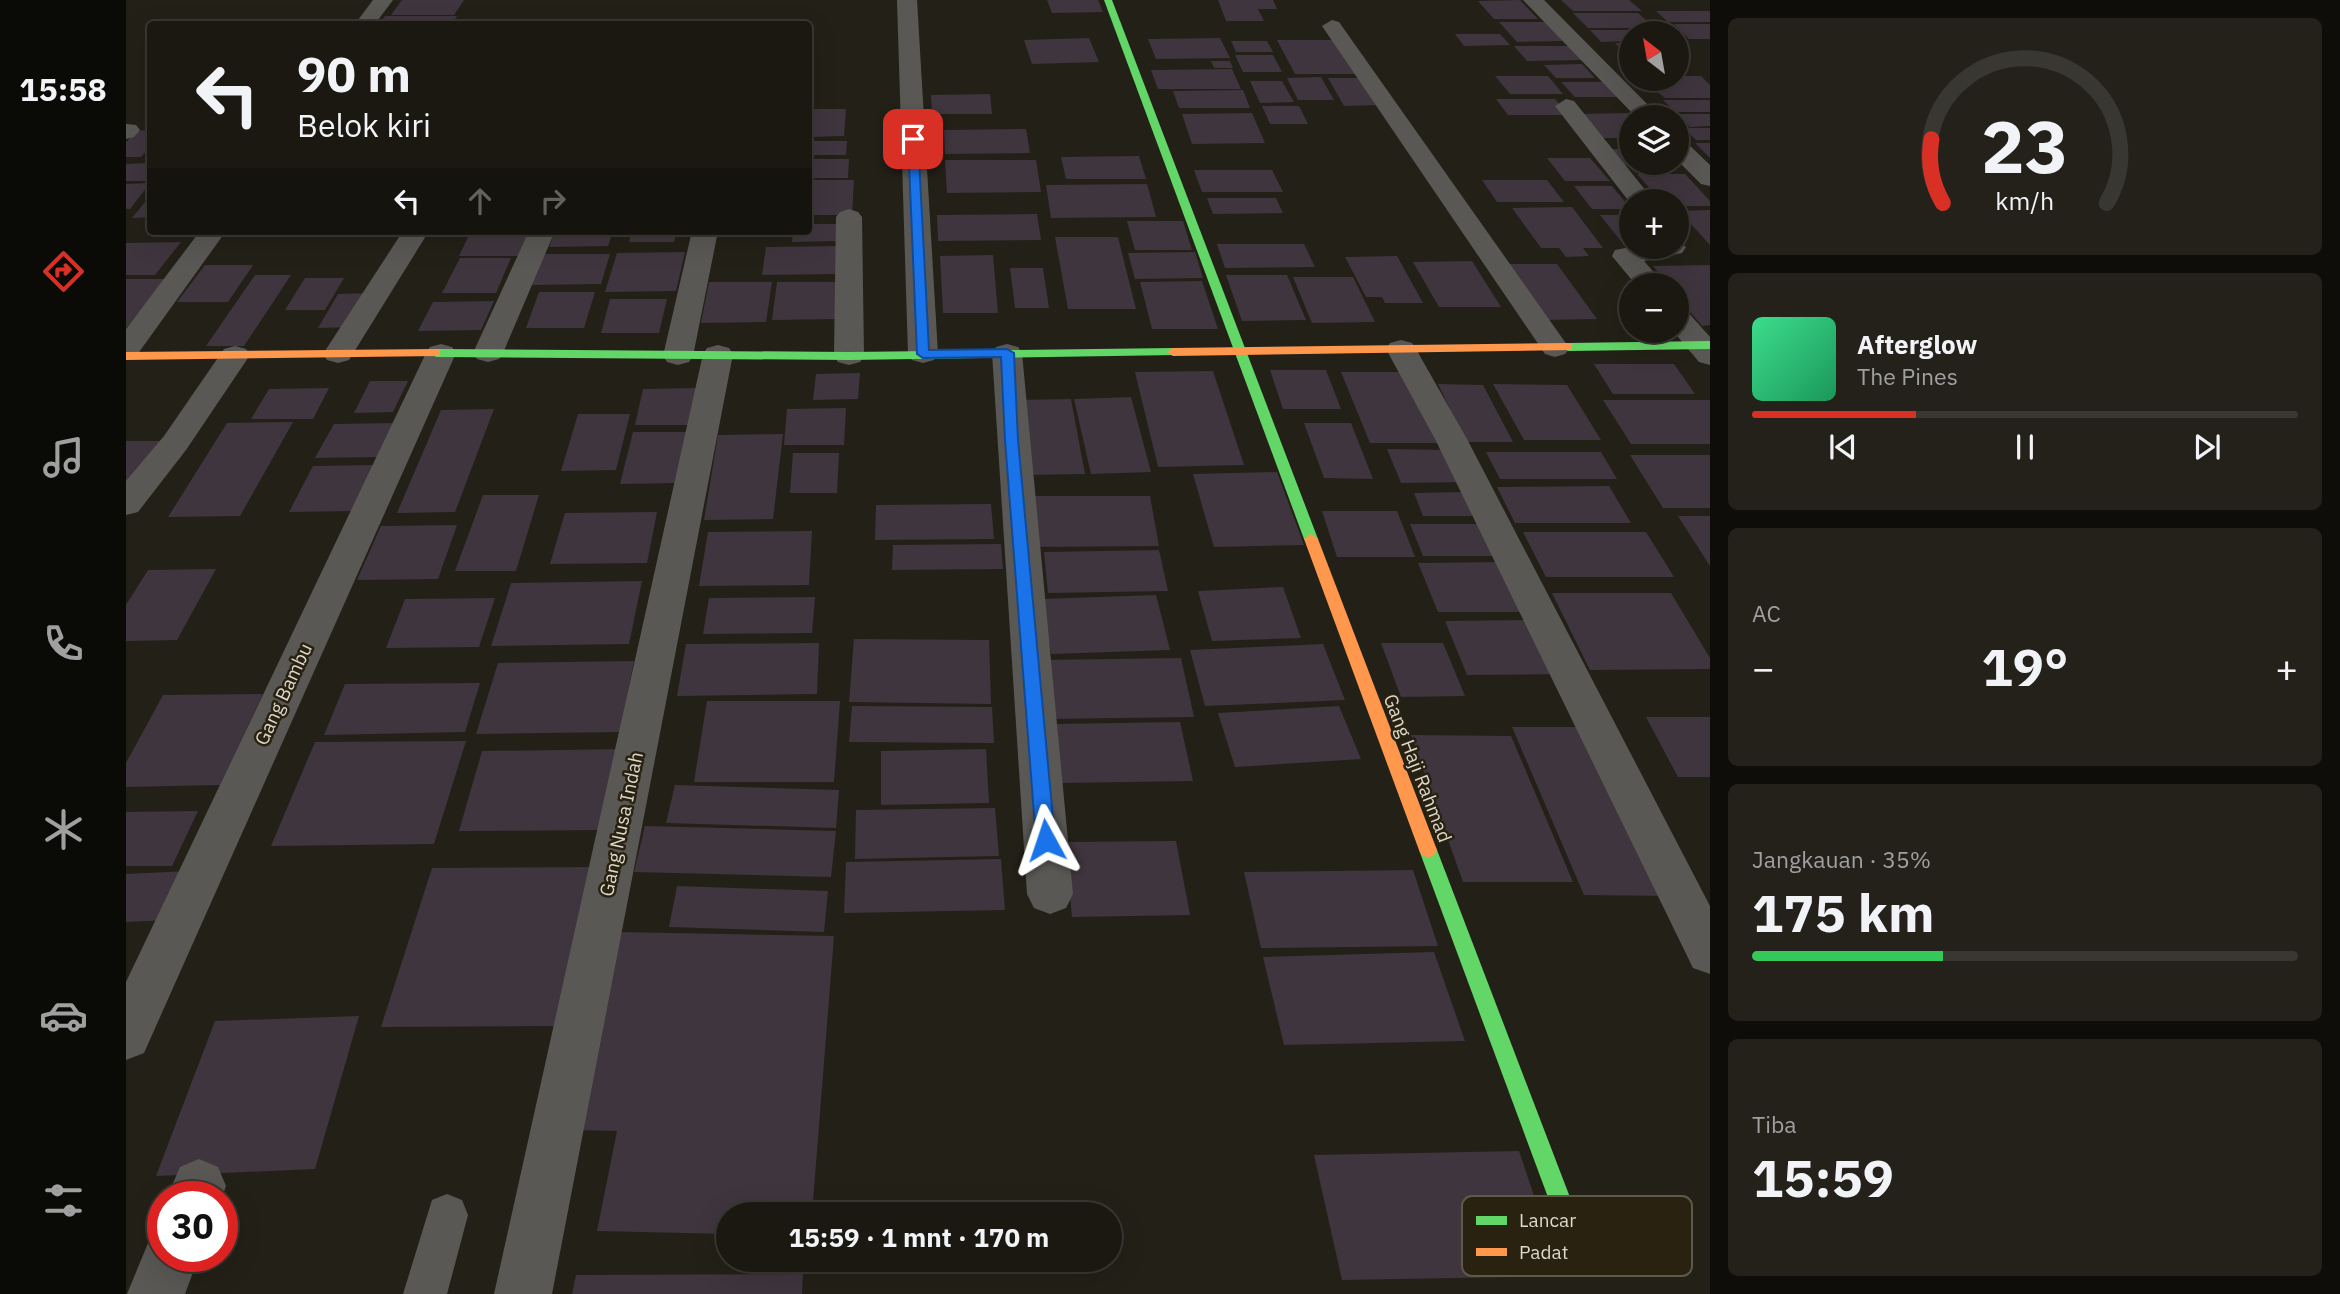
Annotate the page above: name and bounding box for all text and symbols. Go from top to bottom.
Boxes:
north arrow [1619,21,1689,91]
map controls [1619,21,1689,343]
text: 90 m [297,42,411,105]
icon: left [182,49,273,140]
text: 15:58 [19,68,107,110]
text: 23 [1981,98,2069,193]
text: Belok kiri [297,104,431,146]
button: layers [1619,105,1689,175]
pin [883,109,943,169]
icon: arrive [894,120,932,158]
icon: left [388,182,426,220]
icon: ahead [461,182,499,220]
icon: right [534,182,572,220]
text: km/h [1996,183,2054,216]
button: + [1619,189,1689,259]
icon: directions [39,247,88,296]
button: − [1619,273,1689,343]
text: Afterglow [1857,327,1977,361]
text: The Pines [1857,361,1958,391]
icon: previous [1824,428,1862,466]
icon: pause [2006,428,2044,466]
icon: next [2188,428,2226,466]
icon: music [39,433,88,482]
text: AC [1752,598,1781,628]
icon: phone [39,619,88,668]
text: 19° [1982,633,2068,700]
street label: Gang Bambu [249,639,317,749]
text: − [1752,643,1775,692]
text: + [2275,643,2298,692]
street label: Gang Haji Rahmad [1379,690,1457,846]
street label: Gang Nusa Indah [594,750,648,898]
position arrow [1009,803,1083,877]
icon: climate [39,805,88,854]
text: Jangkauan · 35% [1752,844,1931,874]
text: 175 km [1752,879,1934,946]
icon: car [39,991,88,1040]
text: Tiba [1752,1109,1797,1139]
text: 15:59 [1752,1144,1894,1211]
icon: filters [39,1176,88,1225]
speed limit sign: 30 [147,1181,238,1272]
legend [1462,1196,1692,1276]
text: Lancar [1519,1208,1576,1232]
text: 15:59 · 1 mnt · 170 m [789,1220,1049,1254]
text: Padat [1519,1240,1568,1264]

